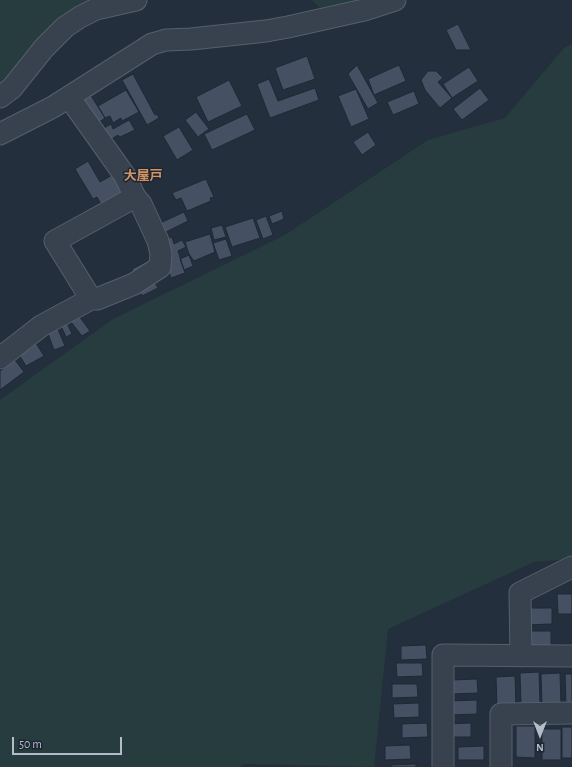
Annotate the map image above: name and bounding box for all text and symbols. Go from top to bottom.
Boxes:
district label: 大屋戸 [124,168,162,184]
north arrow [520,715,560,755]
scale bar [14,729,124,755]
text: 50 m [19,738,42,750]
text: N [536,742,544,753]

